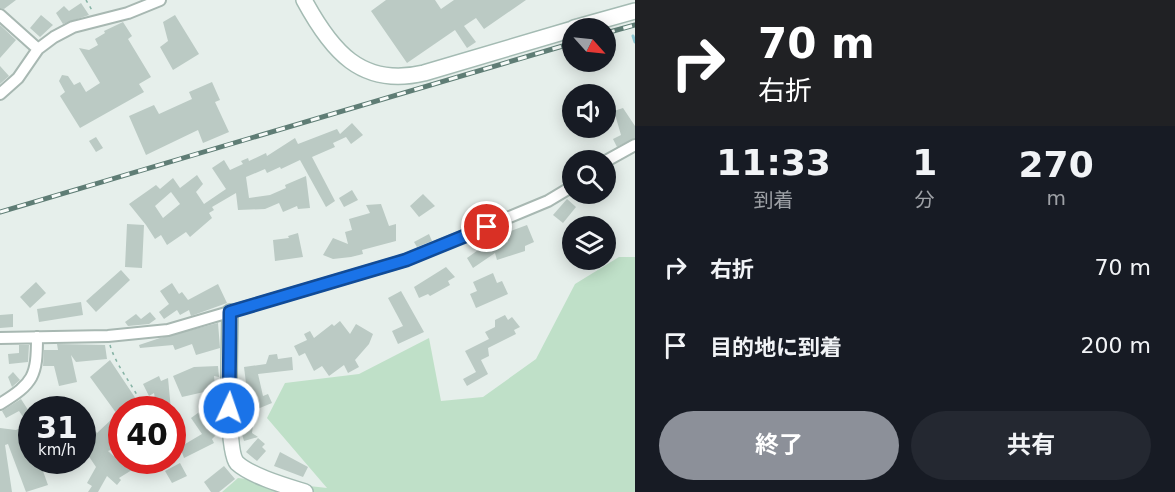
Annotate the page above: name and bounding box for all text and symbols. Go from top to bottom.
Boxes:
north arrow [562,18,616,72]
map controls [562,18,616,270]
text: 70 m [758,19,875,68]
icon: right [659,24,737,102]
text: 右折 [758,75,812,106]
button: sound [562,84,616,138]
text: 11:33 [716,142,831,183]
text: 1 [912,142,937,183]
text: 270 [1019,144,1094,185]
button: search [562,150,616,204]
text: m [1046,186,1066,210]
text: 到着 [754,188,794,212]
text: 分 [915,188,935,212]
pin [461,201,512,252]
icon: arrive [470,210,503,243]
button: layers [562,216,616,270]
icon: right [659,251,692,284]
text: 70 m [1095,255,1151,280]
text: 右折 [710,257,754,282]
icon: arrive [659,329,692,362]
text: 200 m [1081,333,1151,358]
text: 目的地に到着 [710,335,842,360]
position arrow [197,376,261,440]
speed limit sign: 40 [108,396,186,474]
text: 31 [36,410,78,445]
button: 終了 [659,411,899,480]
button: 共有 [911,411,1151,480]
text: km/h [38,441,76,459]

